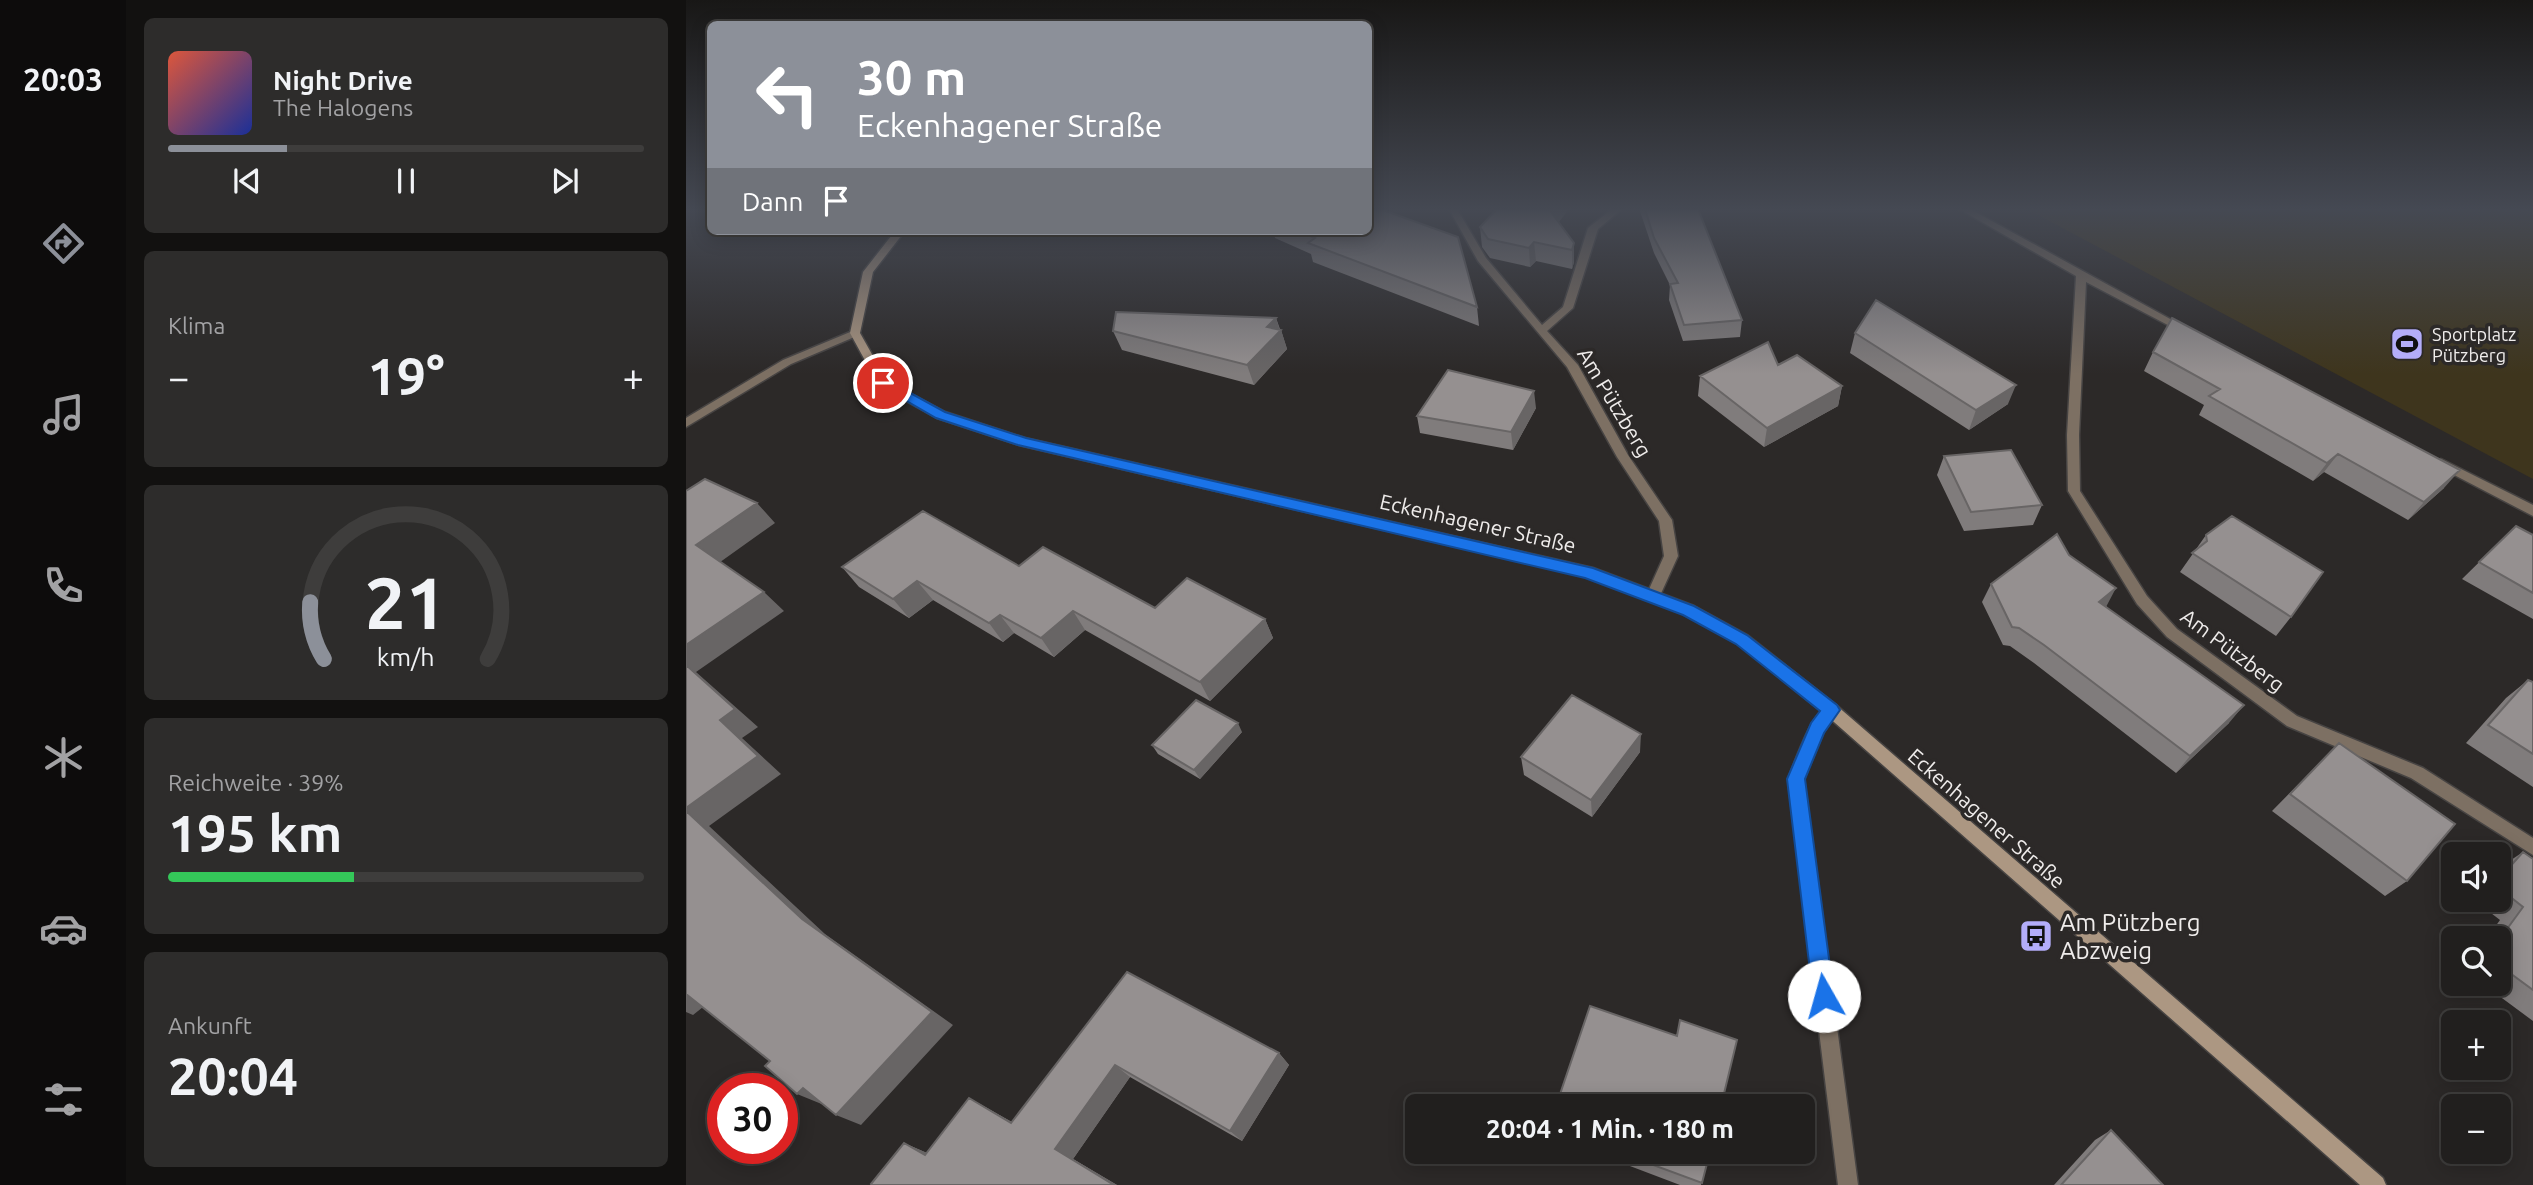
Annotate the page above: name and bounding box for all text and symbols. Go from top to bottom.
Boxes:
icon: left [742,49,833,140]
text: 30 m [857,49,966,104]
text: 20:03 [23,61,103,97]
text: Night Drive [273,66,413,95]
text: The Halogens [273,95,413,120]
text: Eckenhagener Straße [857,107,1162,143]
icon: previous [228,162,266,200]
icon: pause [387,162,425,200]
icon: next [546,162,584,200]
icon: arrive [817,182,855,220]
text: Dann [742,187,803,216]
icon: directions [39,219,88,268]
text: Klima [168,313,225,338]
place label: Sportplatz Pützberg [2432,324,2516,365]
sports icon: Sportplatz Pützberg [2388,325,2426,363]
street label: Am Pützberg [1573,343,1657,461]
text: 19° [367,347,445,405]
pin [853,353,913,413]
text: − [168,356,189,398]
text: + [623,356,644,398]
icon: arrive [864,364,902,402]
icon: music [39,390,88,439]
street label: Eckenhagener Straße [1378,489,1578,557]
icon: phone [39,561,88,610]
text: 21 [365,561,447,643]
street label: Am Pützberg [2177,603,2289,697]
text: km/h [377,642,435,670]
icon: climate [39,733,88,782]
street label: Eckenhagener Straße [1904,743,2070,893]
text: Reichweite · 39% [168,770,344,795]
text: 195 km [168,804,342,862]
map controls [2441,842,2511,1164]
button: sound [2441,842,2511,912]
icon: car [39,904,88,953]
place label: Am Pützberg Abzweig [2060,909,2201,964]
bus stop icon: Am Pützberg Abzweig [2017,917,2055,955]
button: search [2441,926,2511,996]
position arrow [1787,959,1861,1033]
button: + [2441,1010,2511,1080]
text: Ankunft [168,1013,252,1038]
text: 20:04 [168,1047,298,1105]
speed limit sign: 30 [707,1073,798,1164]
icon: filters [39,1075,88,1124]
button: − [2441,1094,2511,1164]
text: 20:04 · 1 Min. · 180 m [1486,1114,1734,1143]

